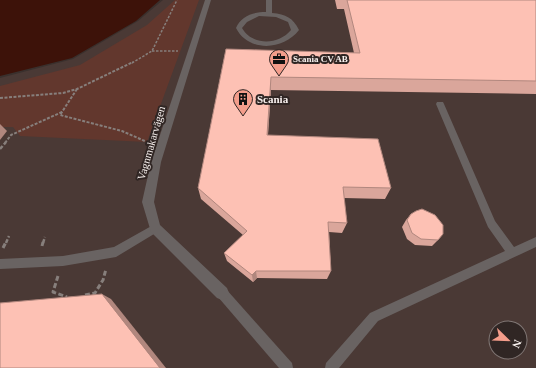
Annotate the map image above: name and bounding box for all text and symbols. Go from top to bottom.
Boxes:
office icon: Scania CV AB [268,48,290,76]
place label: Scania CV AB [293,54,348,64]
building icon: Scania [232,88,254,116]
place label: Scania [257,93,289,105]
street label: Vagnmakarvägen [135,104,167,181]
north arrow [488,320,528,360]
text: N [510,338,524,350]

